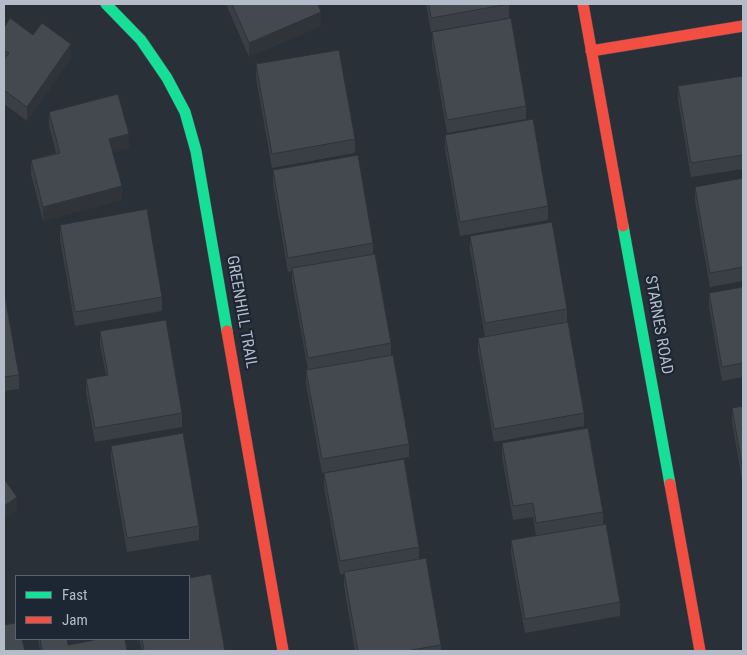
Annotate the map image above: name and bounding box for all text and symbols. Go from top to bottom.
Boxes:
street label: GREENHILL TRAIL [222,254,260,370]
street label: STARNES ROAD [640,274,676,376]
legend [15,575,190,640]
text: Fast [62,586,87,604]
text: Jam [62,611,88,629]

